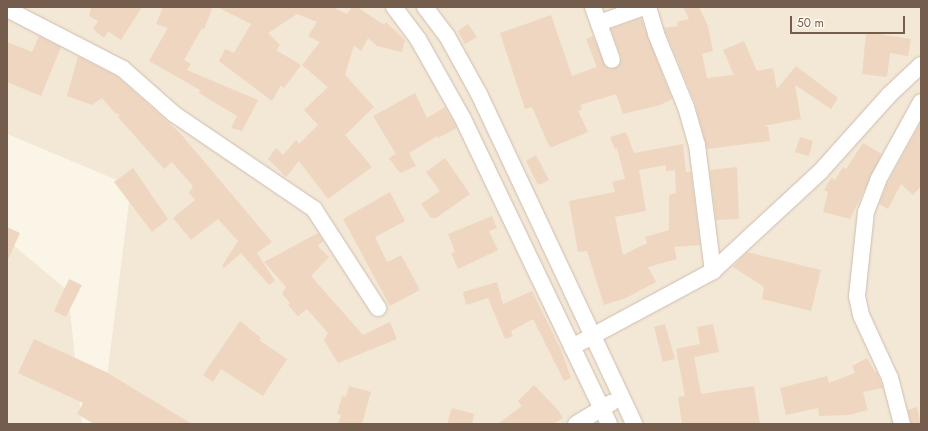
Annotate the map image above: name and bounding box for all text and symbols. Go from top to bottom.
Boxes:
scale bar [792,8,907,34]
text: 50 m [797,14,824,32]

